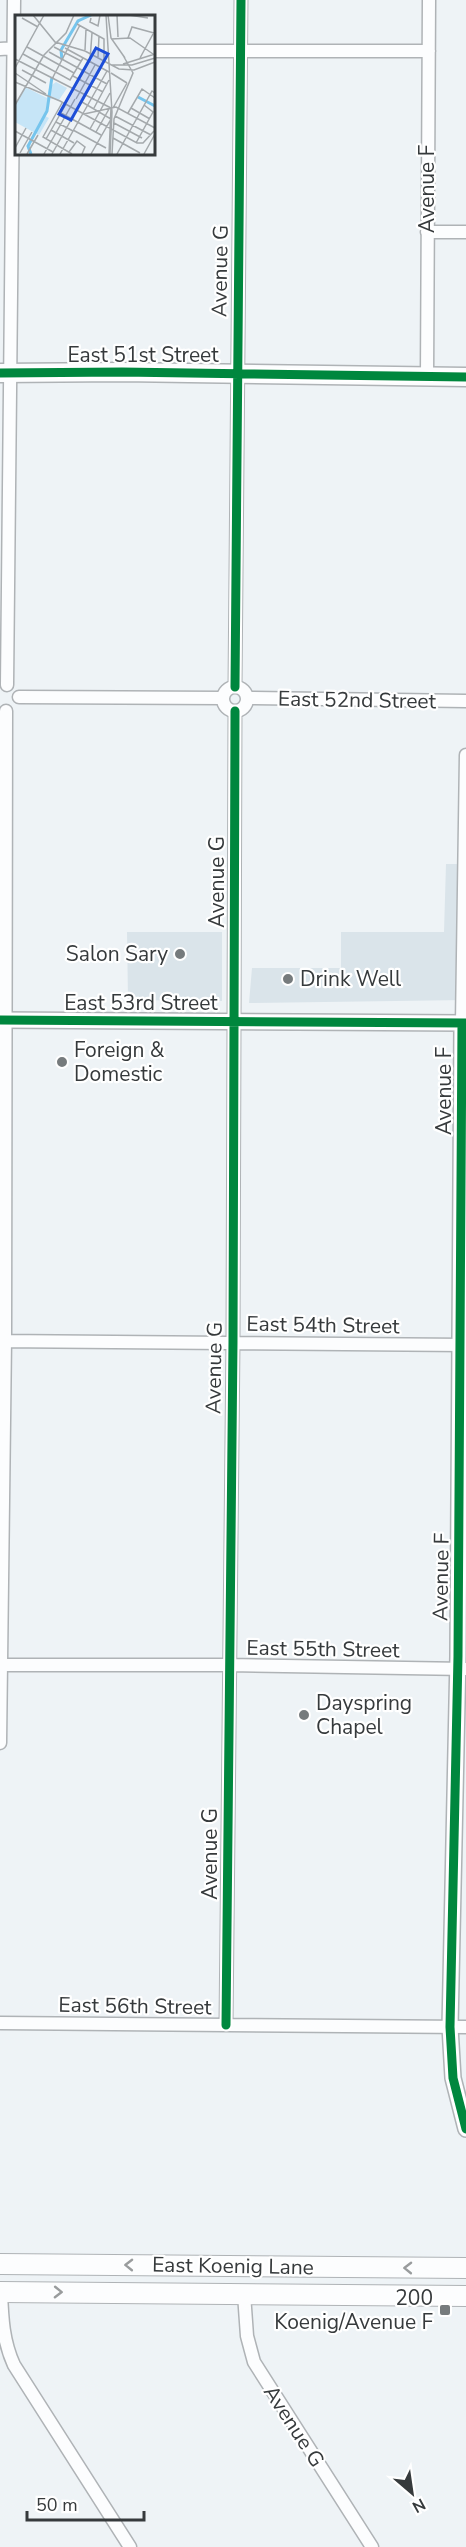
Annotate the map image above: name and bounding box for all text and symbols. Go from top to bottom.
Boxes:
inset map [15,15,154,154]
street label: Avenue F [413,145,441,233]
street label: Avenue G [205,225,235,317]
street label: East 51st Street [67,341,219,369]
street label: East 52nd Street [278,685,437,715]
street label: Avenue G [203,836,231,928]
place label: Salon Sary [66,940,168,968]
marker: Salon Sary [173,947,187,961]
place label: Drink Well [300,965,402,993]
marker: Drink Well [281,972,295,986]
street label: East 53rd Street [64,989,218,1017]
place label: Foreign & Domestic [74,1036,165,1088]
street label: Avenue F [430,1047,458,1135]
marker: Foreign & Domestic [55,1055,69,1069]
street label: East 54th Street [246,1310,400,1340]
street label: Avenue G [199,1322,229,1414]
street label: Avenue F [426,1533,456,1621]
street label: East 55th Street [246,1634,400,1664]
place label: Dayspring Chapel [316,1689,412,1741]
marker: Dayspring Chapel [297,1708,311,1722]
street label: Avenue G [196,1808,224,1900]
street label: East 56th Street [58,1991,212,2021]
street label: East Koenig Lane [152,2251,314,2281]
one-way arrow [124,2259,133,2271]
one-way arrow [403,2262,412,2274]
place label: 200 Koenig/Avenue F [274,2284,433,2336]
one-way arrow [54,2286,63,2299]
marker: 200 Koenig/Avenue F [438,2303,452,2317]
street label: Avenue G [257,2380,331,2472]
north arrow [382,2463,442,2523]
scale bar [27,2484,144,2522]
text: 50 m [36,2493,78,2517]
text: N [408,2493,429,2518]

